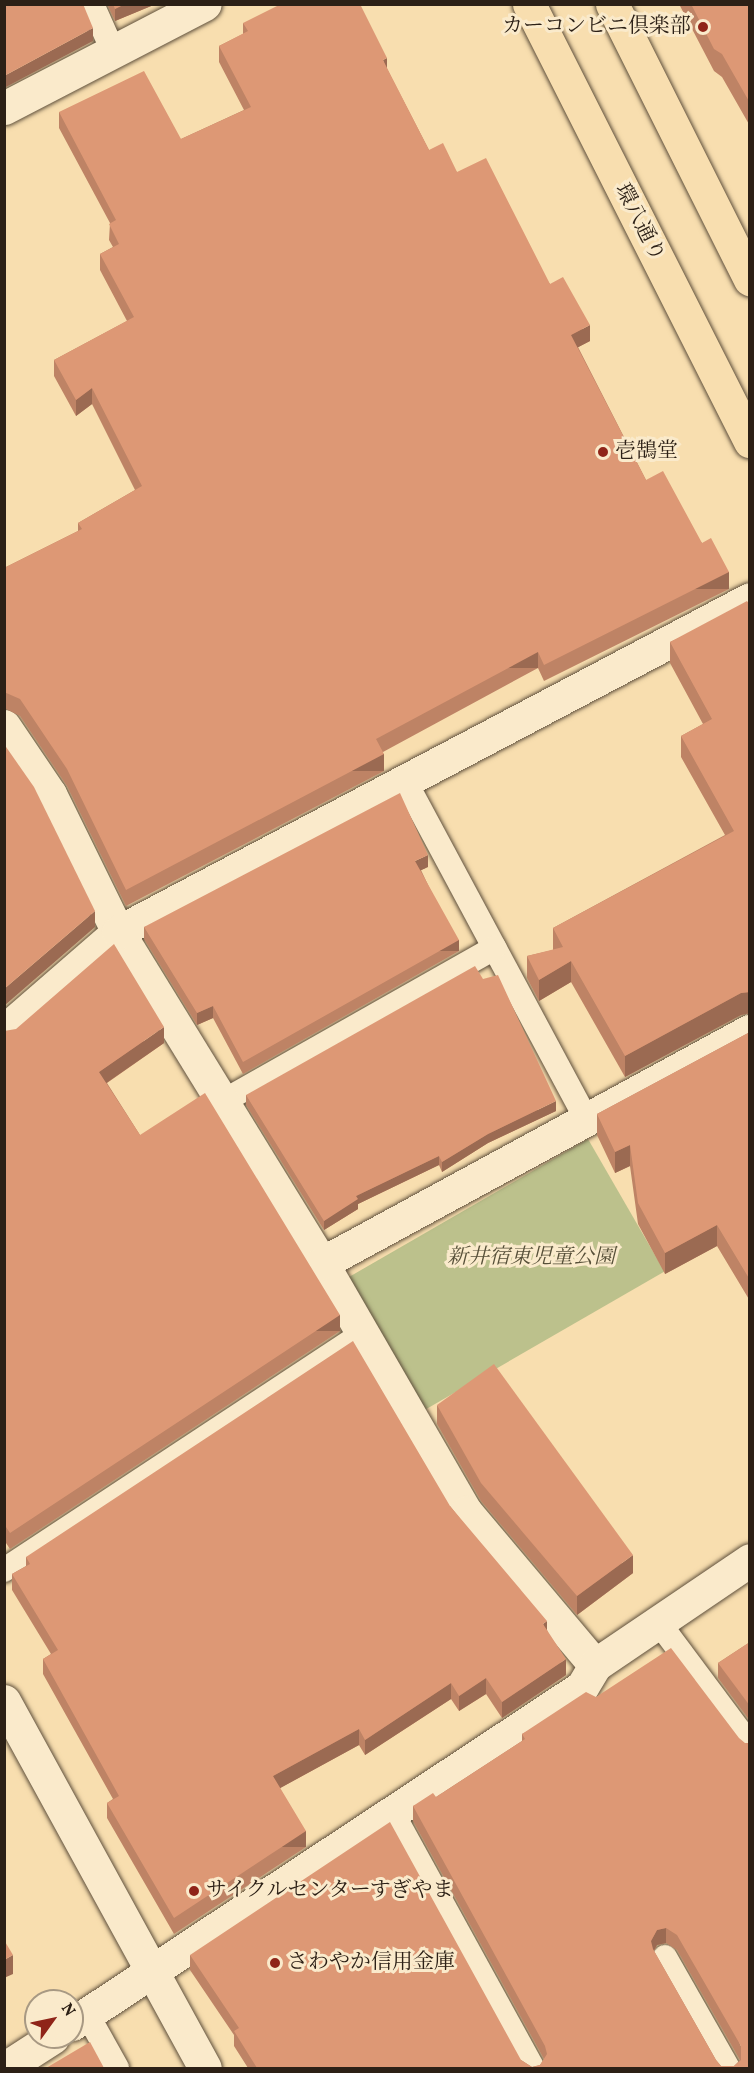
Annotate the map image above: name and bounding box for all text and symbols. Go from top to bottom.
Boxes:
place label: カーコンビニ倶楽部 [502,14,691,40]
marker: カーコンビニ倶楽部 [696,20,710,34]
street label: 環八通り [609,180,669,266]
place label: 壱鵠堂 [615,439,678,465]
marker: 壱鵠堂 [596,445,610,459]
park label: 新井宿東児童公園 [447,1245,615,1271]
place label: サイクルセンターすぎやま [206,1878,458,1904]
marker: サイクルセンターすぎやま [187,1884,201,1898]
place label: さわやか信用金庫 [287,1950,455,1976]
marker: さわやか信用金庫 [268,1956,282,1970]
north arrow [24,1989,84,2049]
text: N [55,1999,80,2021]

